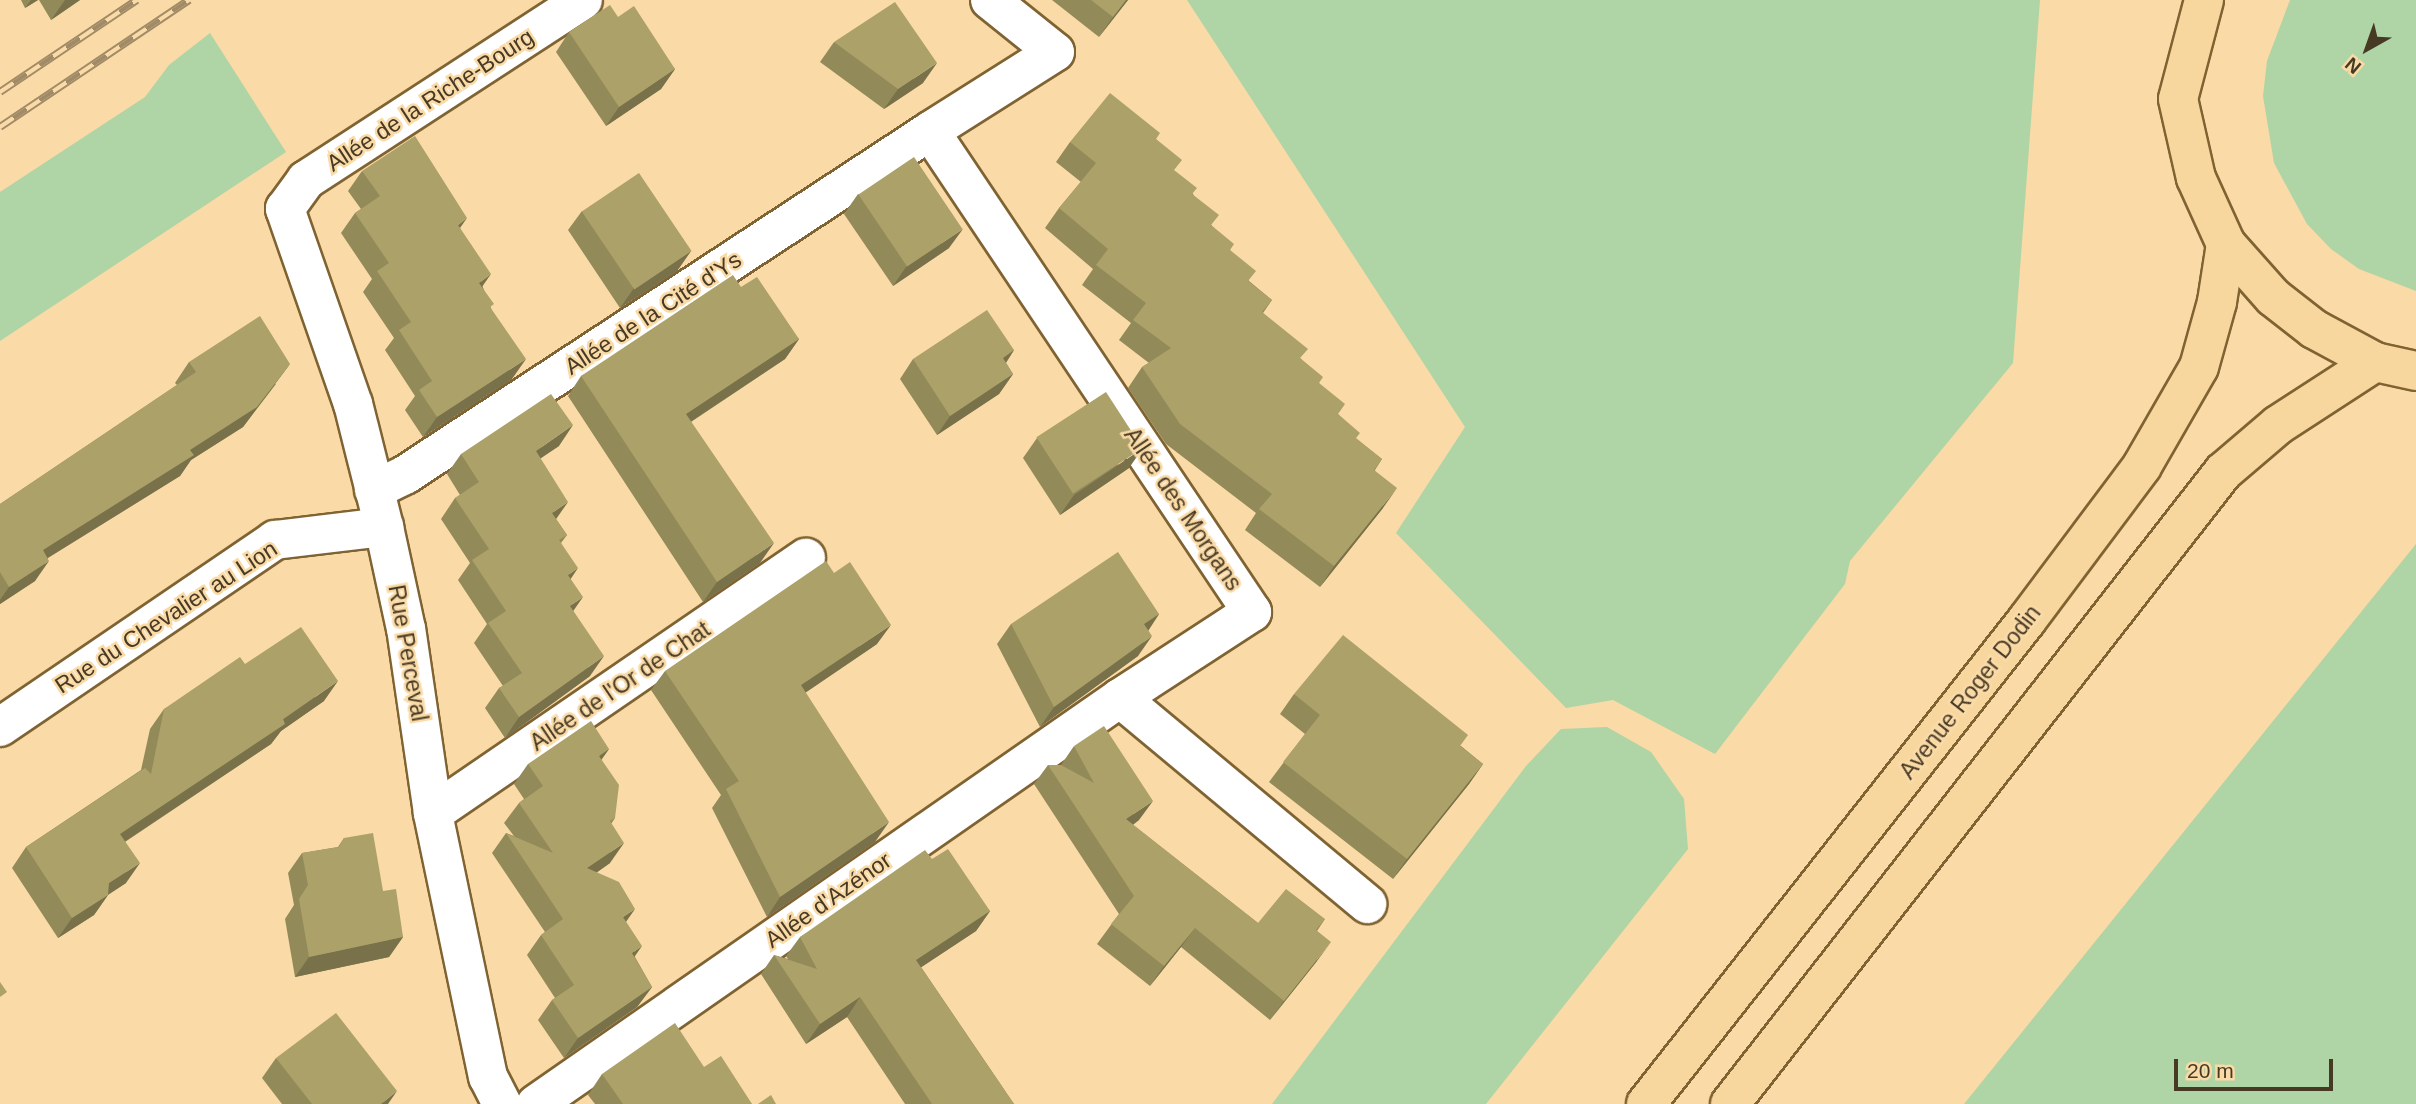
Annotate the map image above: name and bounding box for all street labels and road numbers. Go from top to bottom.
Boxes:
street label: Allée de la Riche-Bourg [321,23,539,177]
street label: Allée de la Cité d'Ys [559,246,747,380]
street label: Allée des Morgans [1118,422,1248,596]
street label: Rue du Chevalier au Lion [50,535,282,699]
street label: Rue Perceval [382,583,434,723]
street label: Avenue Roger Dodin [1894,600,2046,784]
street label: Allée de l'Or de Chat [525,615,715,757]
street label: Allée d'Azénor [760,846,896,954]

